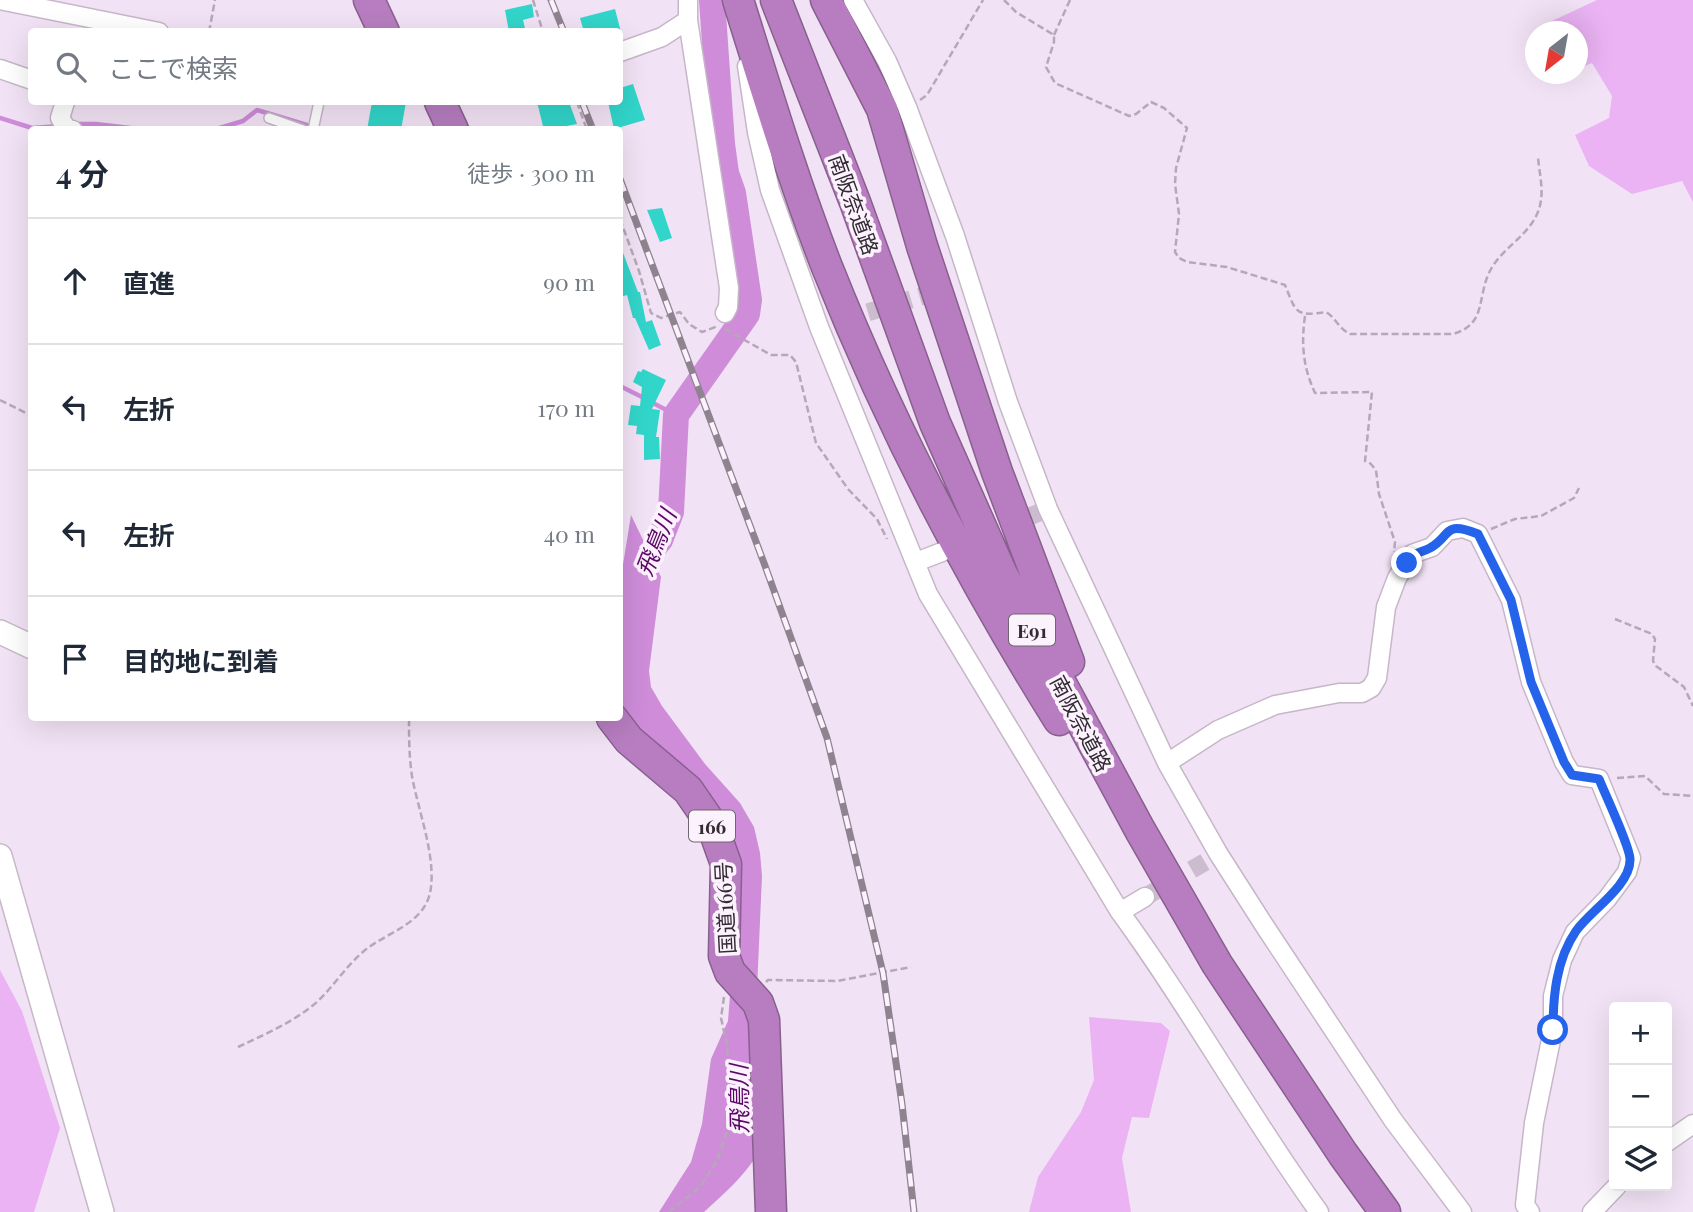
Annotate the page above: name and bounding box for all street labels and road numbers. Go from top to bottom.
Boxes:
street label: 南阪奈道路 [824,150,886,258]
road number: E91 [1009,614,1055,646]
street label: 南阪奈道路 [1045,670,1119,776]
road number: 166 [689,810,735,842]
street label: 国道166号 [708,861,740,955]

